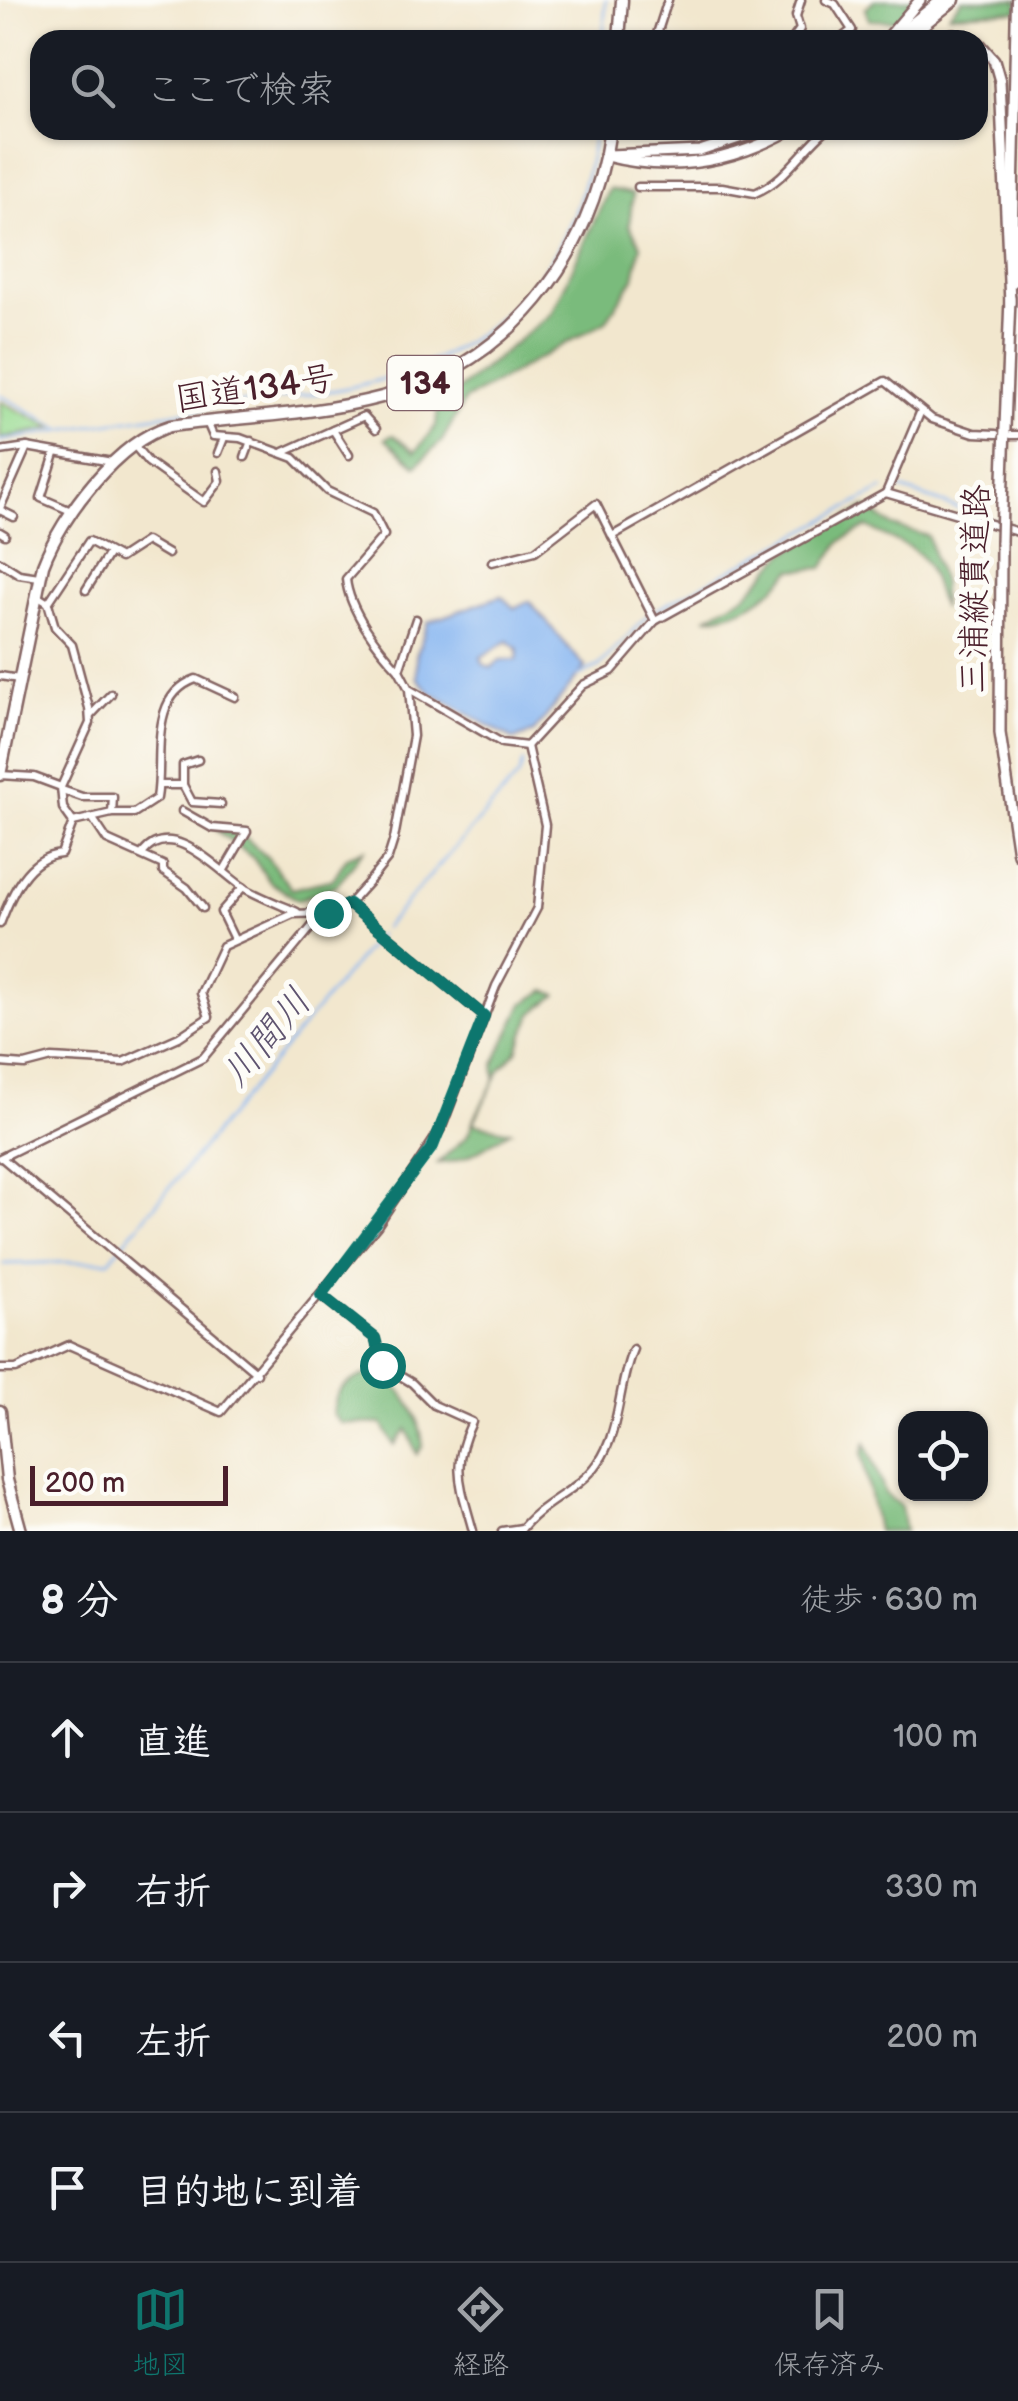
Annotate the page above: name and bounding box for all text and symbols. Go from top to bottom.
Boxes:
search box [30,30,988,140]
icon: search [65,58,120,113]
text: ここで検索 [145,68,335,113]
road number: 134 [388,356,462,410]
street label: 国道134号 [172,357,338,422]
street label: 三浦縦貫道路 [952,484,999,694]
route end [306,891,352,937]
water label: 川間川 [213,980,321,1096]
route start [360,1343,406,1389]
map controls [898,1411,988,1501]
button: locate [898,1411,988,1501]
scale bar [30,1461,228,1506]
text: 200 m [45,1467,125,1500]
text: 8 分 [40,1576,119,1627]
text: 徒歩 · 630 m [800,1581,978,1620]
icon: ahead [40,1710,95,1765]
text: 100 m [893,1718,978,1757]
text: 直進 [135,1720,211,1765]
icon: right [40,1860,95,1915]
text: 330 m [885,1868,978,1907]
text: 右折 [135,1870,211,1915]
icon: left [40,2010,95,2065]
text: 200 m [886,2018,978,2057]
text: 左折 [135,2020,211,2065]
icon: arrive [40,2160,95,2215]
text: 目的地に到着 [135,2170,363,2215]
tab: 地図 [132,2282,188,2382]
tab: 経路 [453,2282,509,2382]
tab: 保存済み [774,2282,886,2382]

